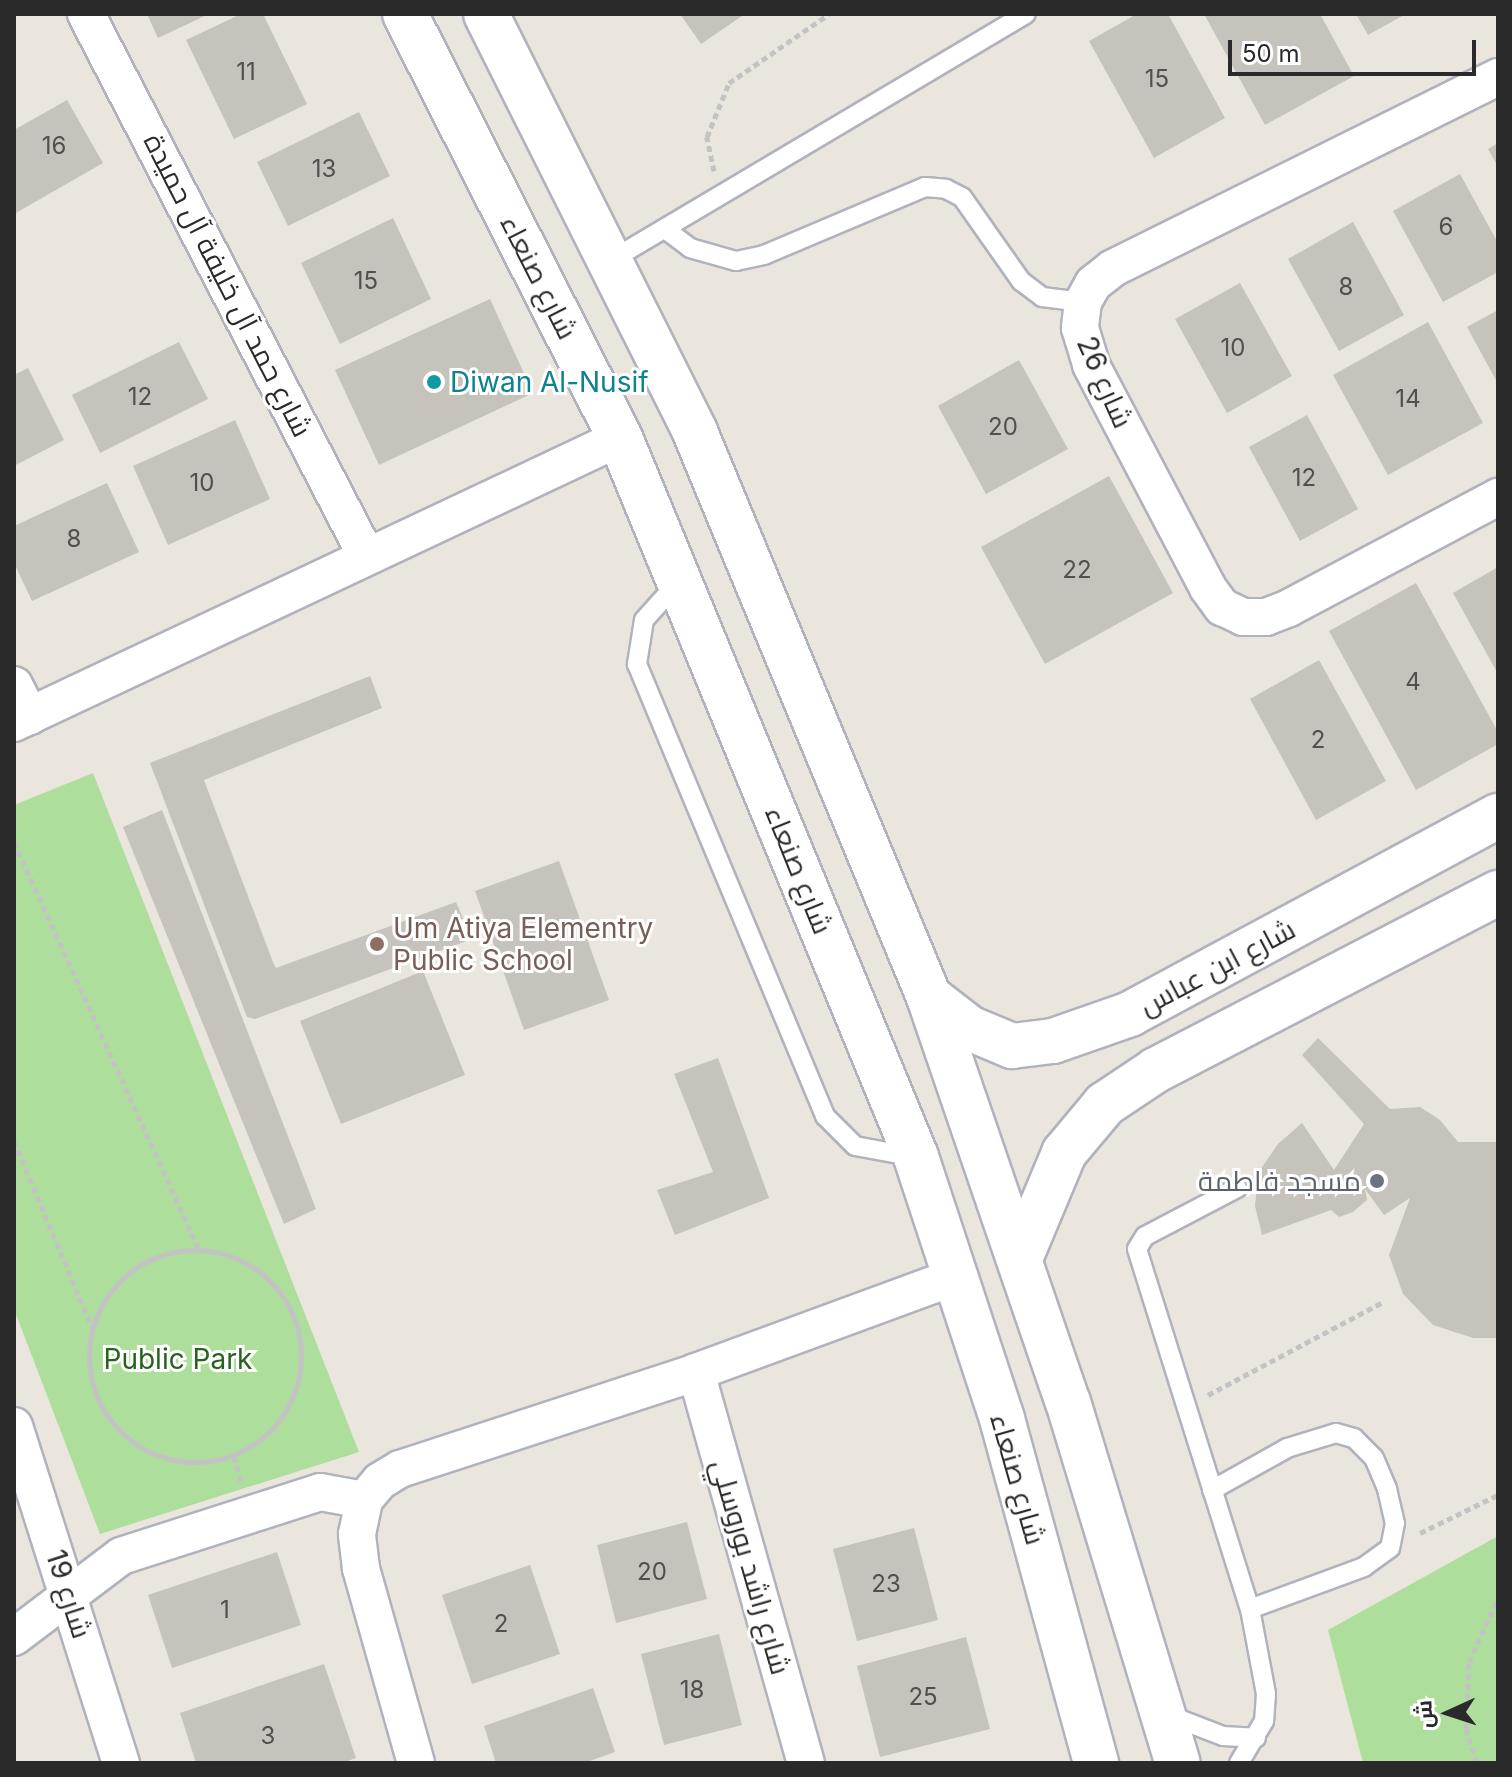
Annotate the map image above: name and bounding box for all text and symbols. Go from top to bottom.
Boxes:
scale bar [1232,24,1480,74]
text: 50 m [1242,39,1300,68]
house number: 11 [236,58,256,86]
house number: 15 [1145,65,1169,93]
street label: شارع حمد آل خليفة آل حميدة [137,128,319,442]
house number: 16 [42,132,66,160]
house number: 13 [312,155,336,183]
street label: شارع صنعاء [493,209,585,345]
house number: 6 [1439,213,1453,241]
house number: 15 [354,267,378,295]
house number: 8 [1339,273,1353,301]
street label: شارع 26 [1070,331,1140,433]
house number: 10 [1221,334,1245,362]
place label: Diwan Al-Nusif [450,365,649,399]
marker: Diwan Al-Nusif [425,373,443,391]
house number: 12 [128,383,152,411]
house number: 14 [1395,385,1421,413]
house number: 20 [988,413,1018,441]
house number: 12 [1292,464,1316,492]
house number: 10 [190,469,214,497]
house number: 8 [67,525,81,553]
house number: 22 [1062,556,1092,584]
house number: 4 [1405,668,1421,696]
house number: 2 [1311,726,1325,754]
street label: شارع صنعاء [758,801,840,939]
place label: Um Atiya Elementry Public School [393,911,653,977]
street label: شارع ابن عباس [1133,912,1301,1022]
marker: Um Atiya Elementry Public School [368,935,386,953]
place label: مسجد فاطمة [1198,1164,1361,1198]
marker: مسجد فاطمة [1368,1172,1386,1190]
park label: Public Park [104,1342,252,1376]
street label: شارع صنعاء [983,1410,1053,1548]
street label: شارع راشد بوروسلي [704,1456,798,1678]
street label: شارع 19 [39,1546,99,1642]
house number: 20 [637,1558,667,1586]
house number: 23 [871,1570,901,1598]
house number: 1 [220,1596,230,1624]
house number: 2 [494,1610,508,1638]
north arrow [1408,1673,1488,1753]
house number: 18 [680,1676,704,1704]
house number: 25 [908,1683,938,1711]
text: ش [1410,1699,1438,1729]
house number: 3 [261,1722,275,1750]

